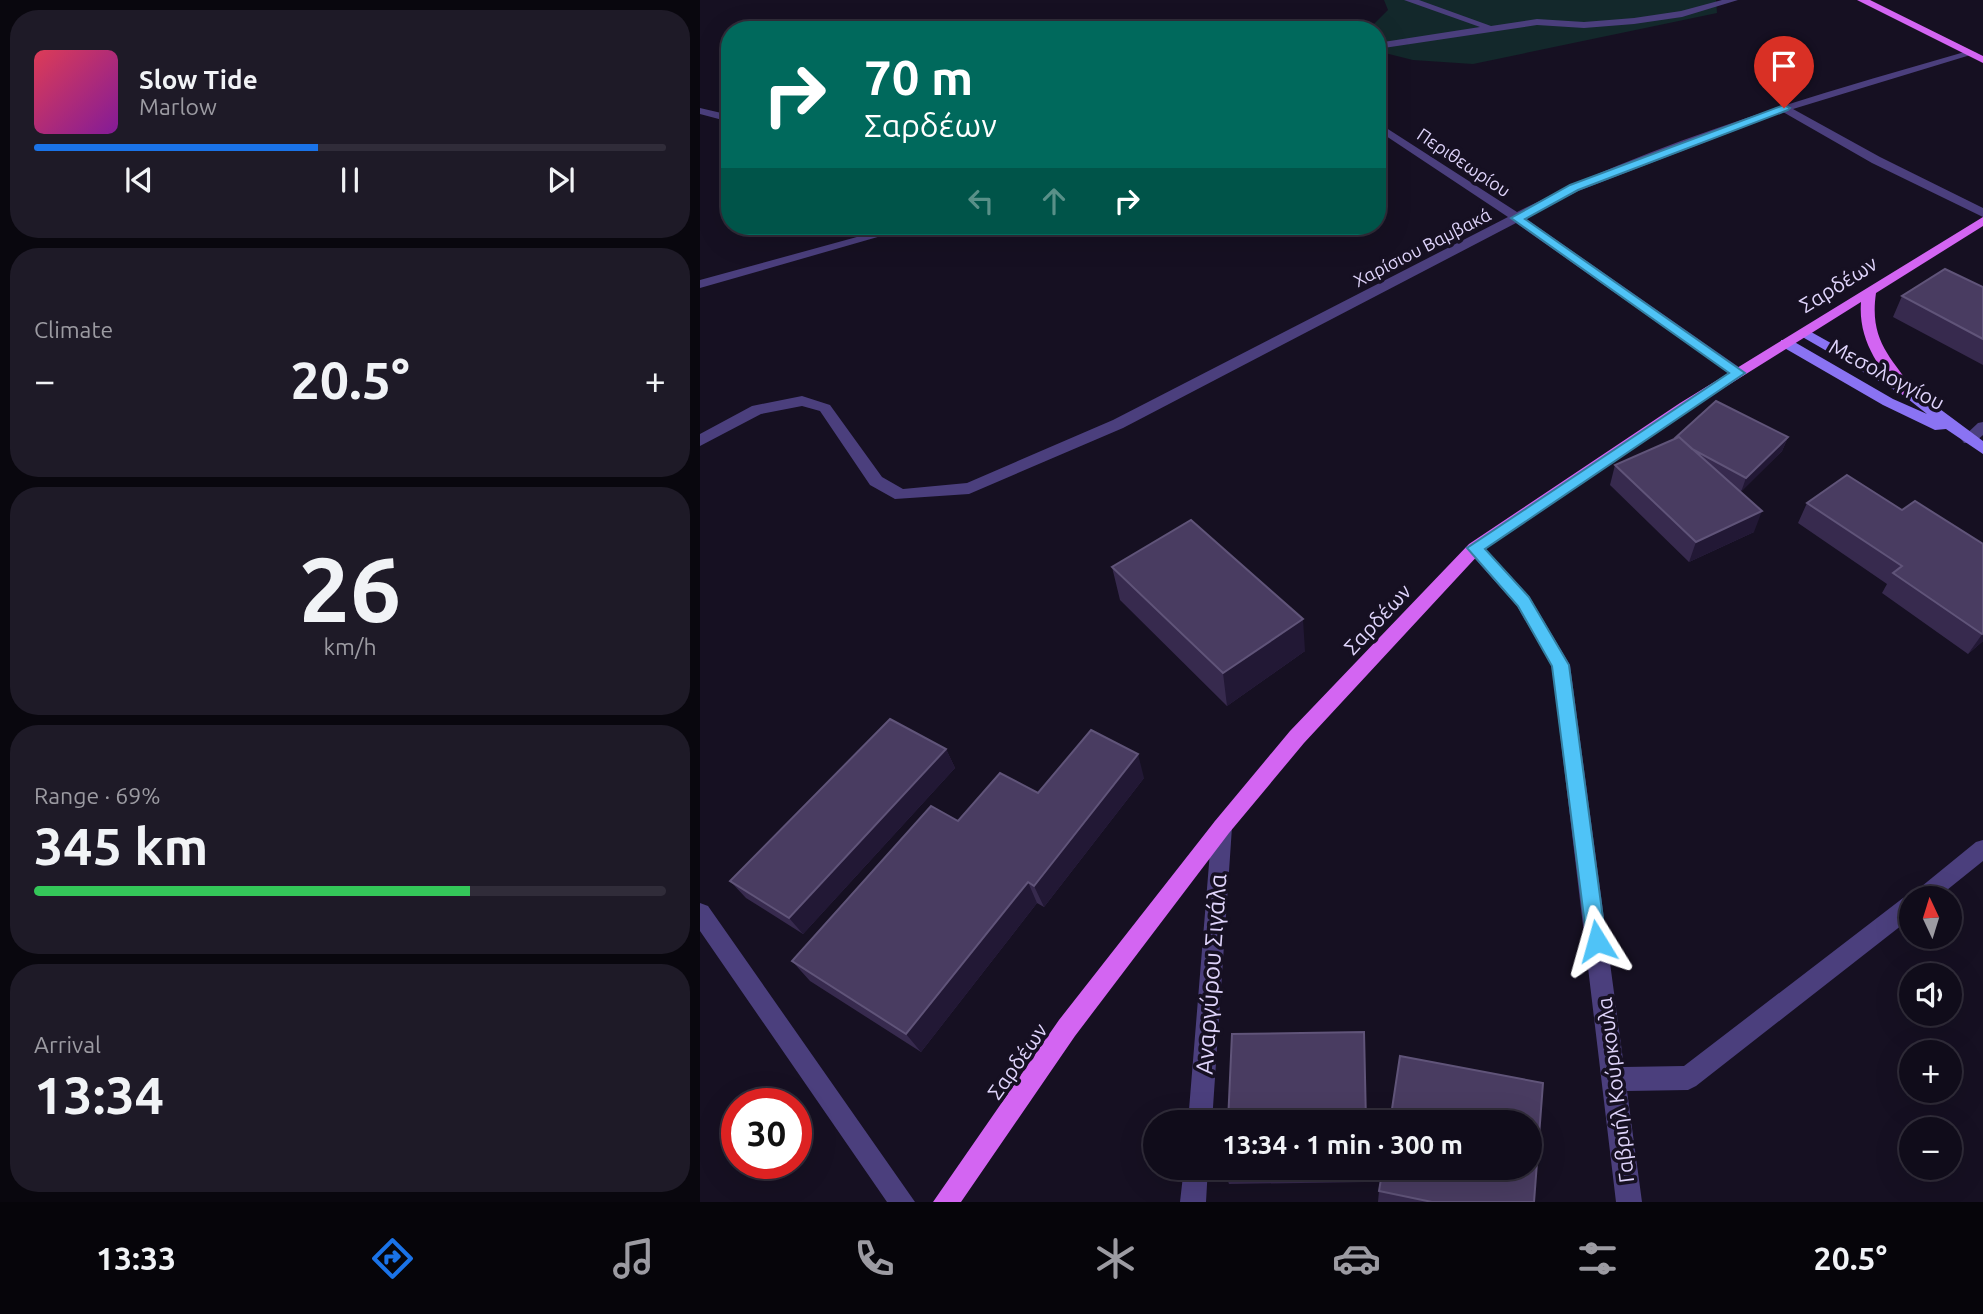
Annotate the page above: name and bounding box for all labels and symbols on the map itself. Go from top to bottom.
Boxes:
pin [1754,36,1814,108]
street label: Περιθεωρίου [1414,124,1514,200]
street label: Χαρίσιου Βαμβακά [1350,204,1494,290]
street label: Σαρδέων [1795,251,1881,317]
street label: Μεσολογγίου [1825,334,1949,414]
street label: Σαρδέων [1339,579,1415,659]
street label: Αναργύρου Σιγάλα [1191,873,1231,1075]
north arrow [1899,886,1962,948]
position arrow [1560,904,1634,978]
street label: Γαβριήλ Κούρκουλα [1592,995,1638,1184]
street label: Σαρδέων [982,1018,1052,1104]
speed limit sign: 30 [721,1088,812,1179]

